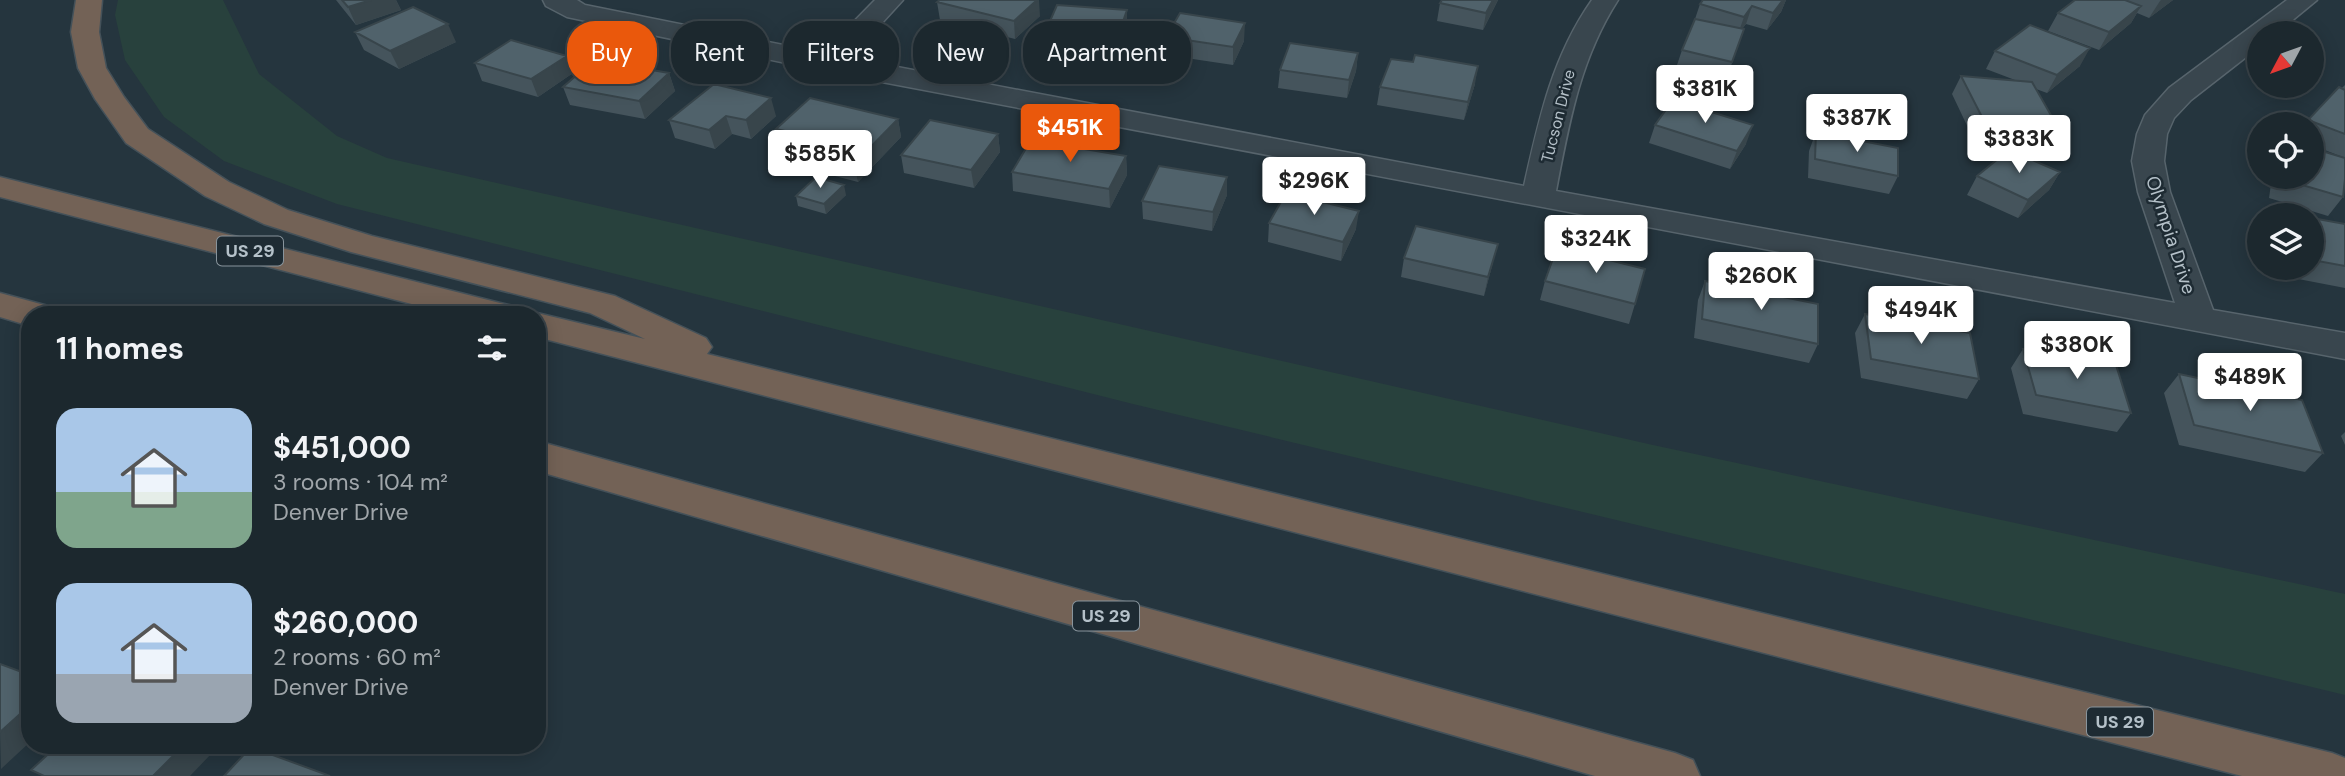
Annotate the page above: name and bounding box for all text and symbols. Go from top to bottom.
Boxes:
chip: Buy [567,21,657,84]
chip: Rent [671,21,769,84]
chip: Filters [783,21,899,84]
chip: New [913,21,1009,84]
chip: Apartment [1023,21,1191,84]
north arrow [2247,21,2324,98]
map controls [2247,21,2324,280]
pin: $381K [1656,66,1754,125]
street label: Tucson Drive [1536,67,1580,165]
text: $381K [1672,73,1738,103]
pin: $387K [1808,94,1906,154]
text: $387K [1822,102,1892,132]
pin: $451K [1021,104,1119,164]
text: $451K [1037,112,1103,142]
button: locate [2247,112,2324,189]
pin: $383K [1970,116,2068,175]
text: $383K [1983,123,2055,153]
pin: $585K [771,130,869,190]
text: $585K [784,138,856,168]
pin: $296K [1265,158,1363,217]
text: $296K [1278,165,1350,195]
street label: Olympia Drive [2140,173,2202,297]
button: layers [2247,203,2324,280]
pin: $324K [1547,216,1645,275]
text: $324K [1561,223,1631,253]
road number: US 29 [217,236,283,265]
pin: $260K [1712,252,1810,312]
text: $260K [1725,260,1797,290]
pin: $494K [1872,286,1970,346]
text: $494K [1884,294,1958,324]
pin: $380K [2028,322,2126,381]
text: 11 homes [56,329,184,368]
icon: filters [473,329,511,367]
text: $380K [2040,329,2114,359]
pin: $489K [2201,354,2299,413]
text: $489K [2214,361,2286,391]
text: $451,000 [273,428,411,467]
icon: home [112,436,196,520]
text: 3 rooms · 104 m² [273,467,448,497]
text: Denver Drive [273,497,409,527]
road number: US 29 [1073,602,1139,630]
text: $260,000 [273,603,418,642]
icon: home [112,611,196,695]
text: 2 rooms · 60 m² [273,642,441,672]
text: Denver Drive [273,672,409,702]
road number: US 29 [2087,708,2153,736]

